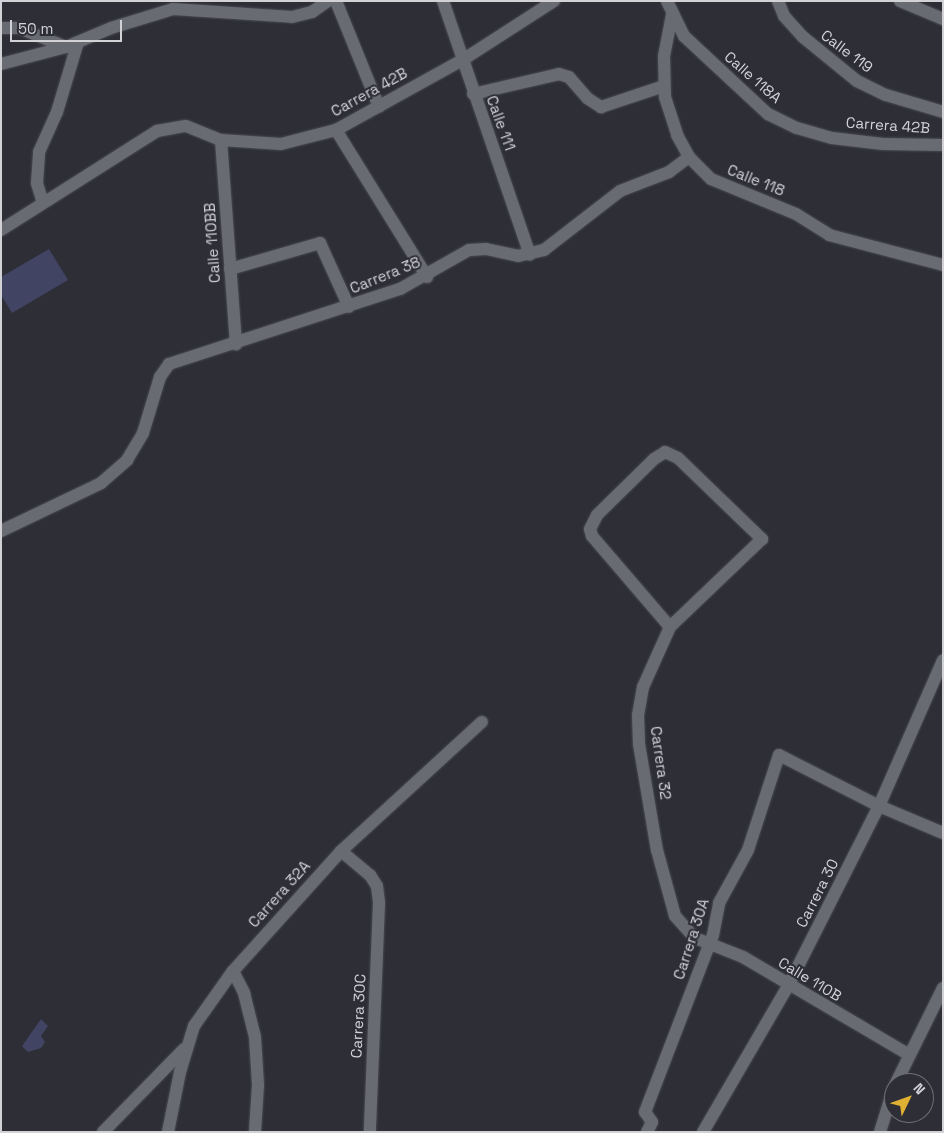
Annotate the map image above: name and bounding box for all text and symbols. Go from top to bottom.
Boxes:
scale bar [12,10,125,42]
text: 50 m [18,19,53,38]
street label: Calle 119 [818,26,876,76]
street label: Calle 118A [721,47,785,107]
street label: Carrera 42B [328,64,410,120]
street label: Calle 111 [483,93,519,153]
street label: Carrera 42B [845,113,931,137]
street label: Calle 118 [725,160,787,200]
street label: Calle 110BB [200,202,224,284]
street label: Carrera 38 [347,253,423,297]
street label: Carrera 32 [647,725,675,801]
street label: Carrera 30 [792,856,842,930]
street label: Carrera 32A [244,857,314,931]
street label: Carrera 30A [669,896,713,982]
street label: Calle 110B [775,953,845,1005]
street label: Carrera 30C [347,973,369,1059]
north arrow [884,1073,934,1123]
text: N [910,1079,929,1098]

